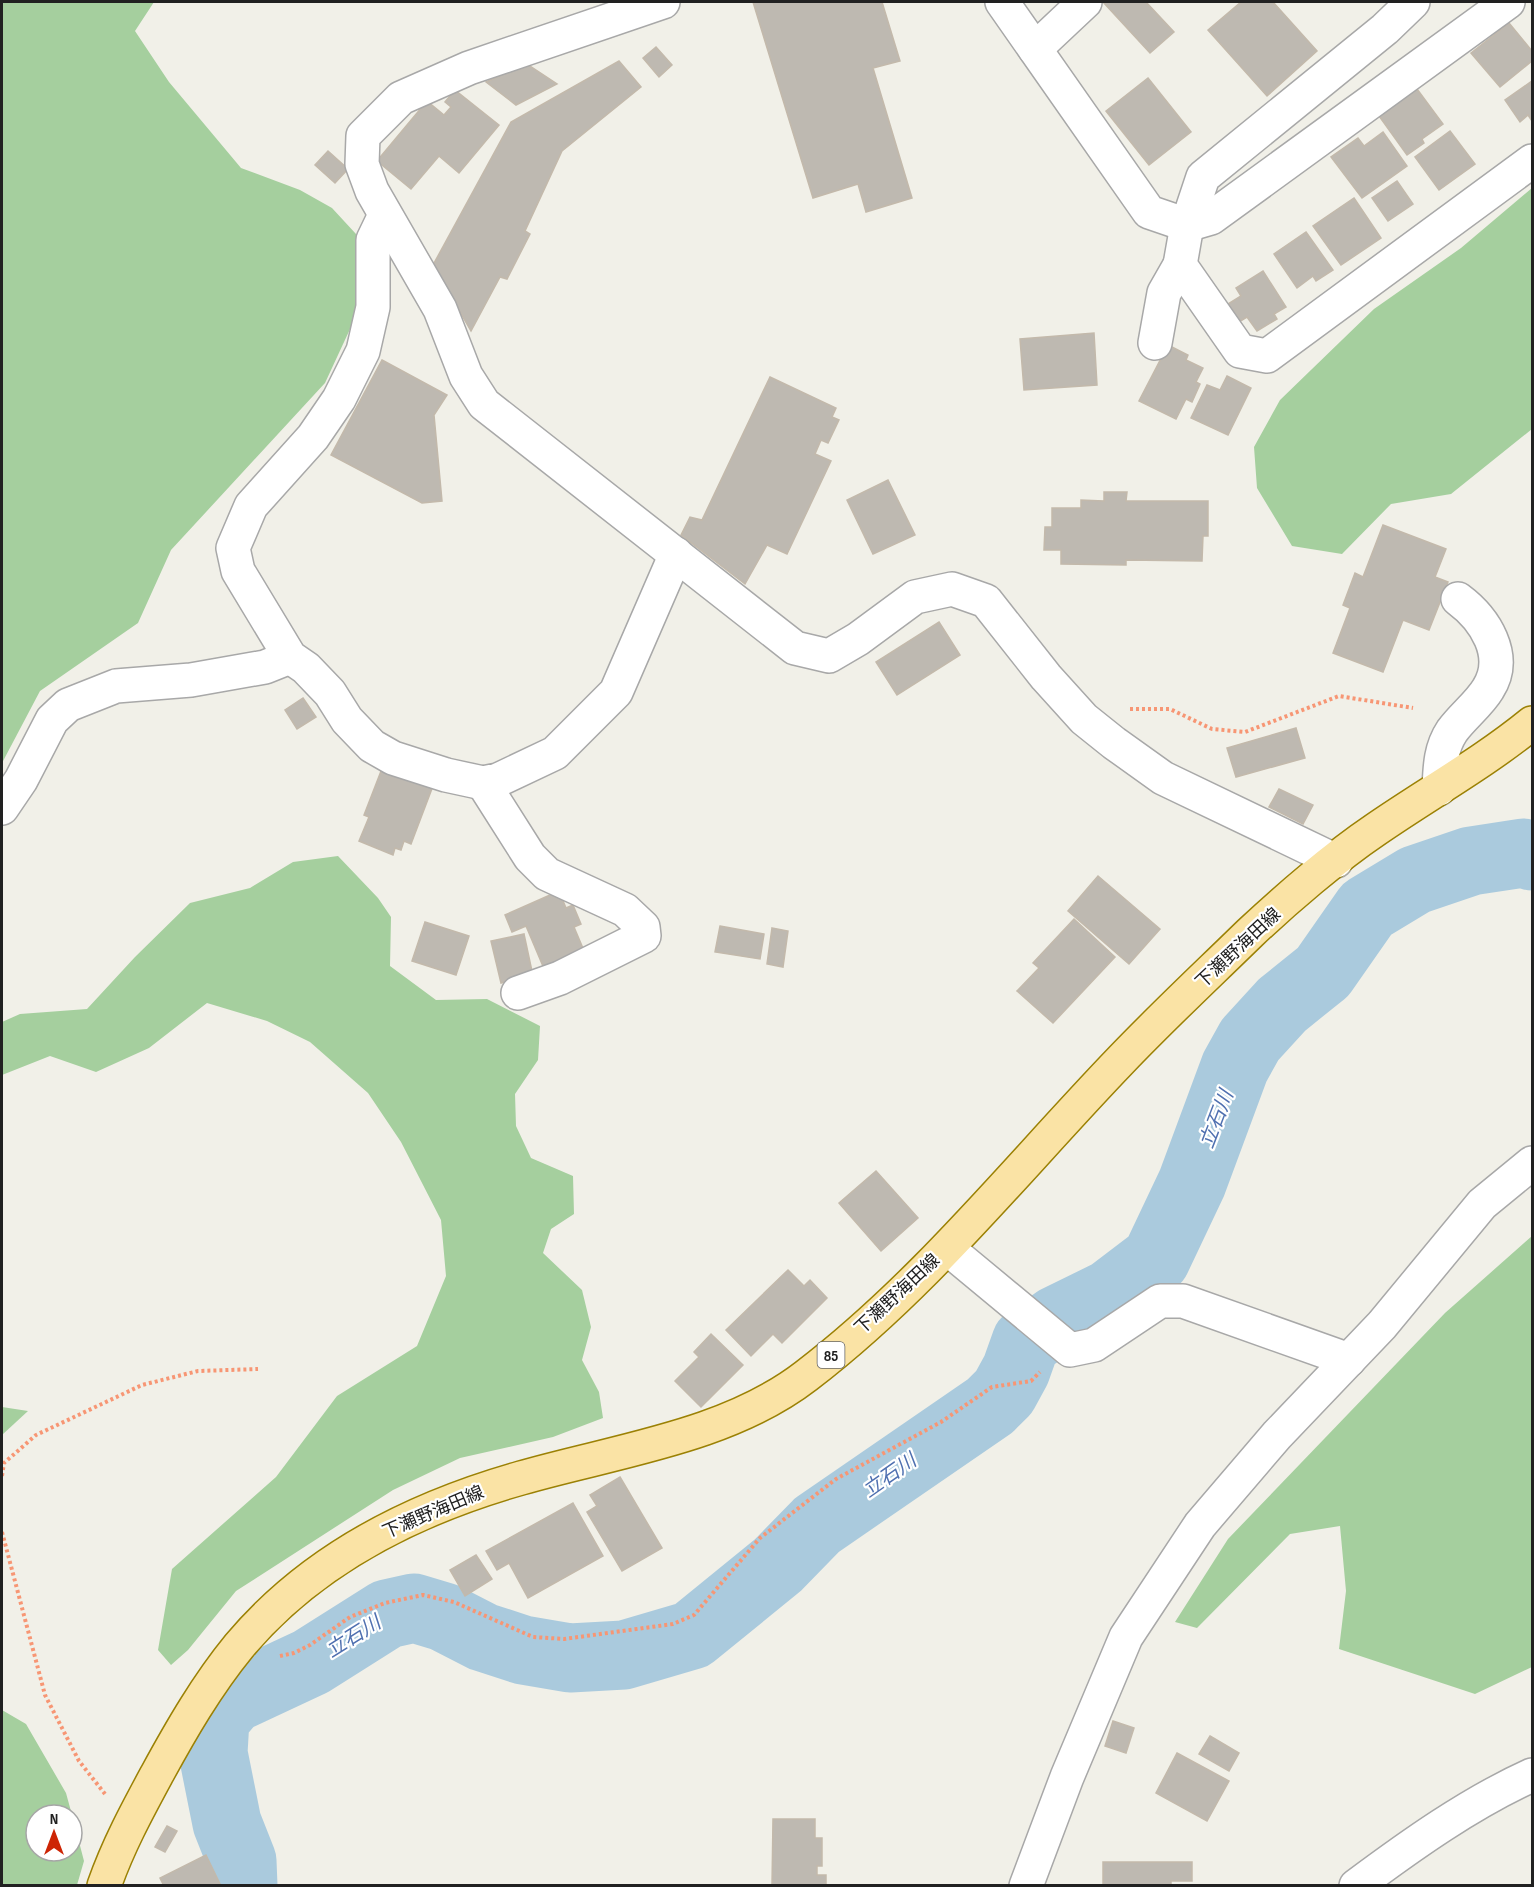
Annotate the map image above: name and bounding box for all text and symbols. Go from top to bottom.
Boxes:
street label: 下瀬野海田線 [1192,904,1285,993]
water label: 立石川 [1195,1085,1240,1152]
street label: 下瀬野海田線 [851,1250,944,1339]
road number: 85 [818,1342,844,1368]
water label: 立石川 [858,1448,923,1503]
street label: 下瀬野海田線 [379,1482,487,1543]
water label: 立石川 [322,1610,387,1663]
north arrow [24,1803,84,1863]
text: N [50,1810,58,1829]

